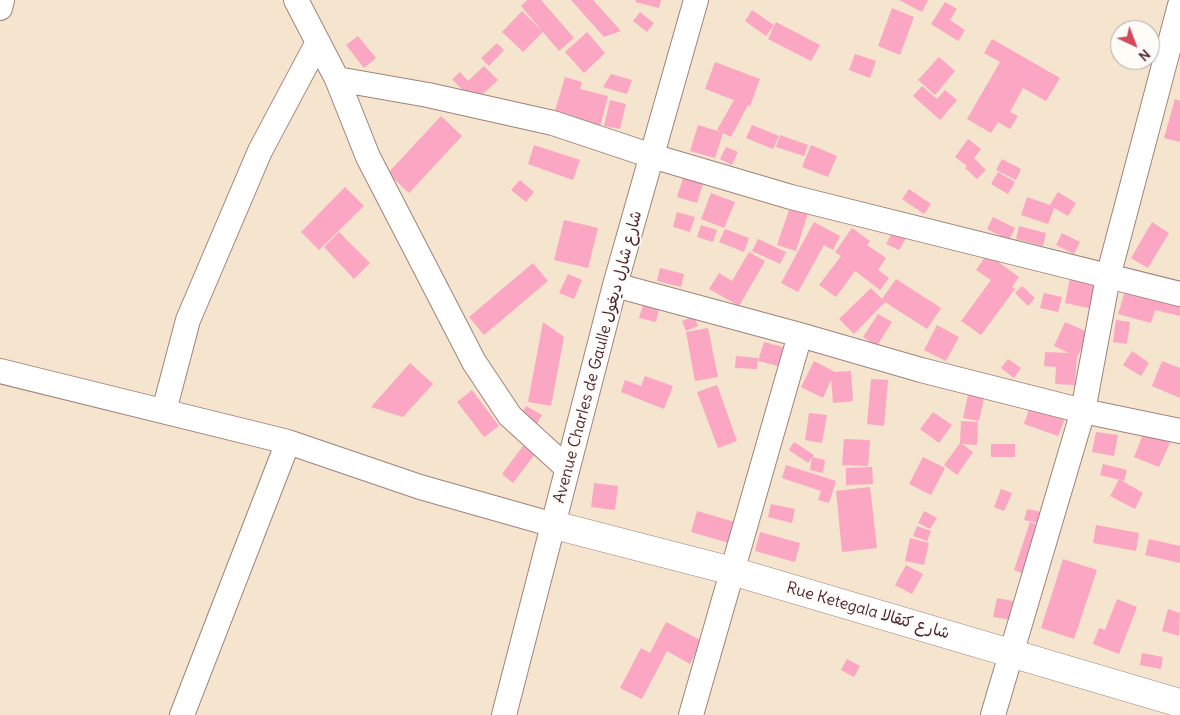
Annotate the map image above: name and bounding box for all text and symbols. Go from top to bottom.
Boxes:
north arrow [1110,20,1160,70]
text: N [1135,45,1154,65]
street label: Avenue Charles de Gaulle شارع شارل ديغول [550,209,646,505]
street label: Rue Ketegala شارع كتقالا [784,578,952,644]

